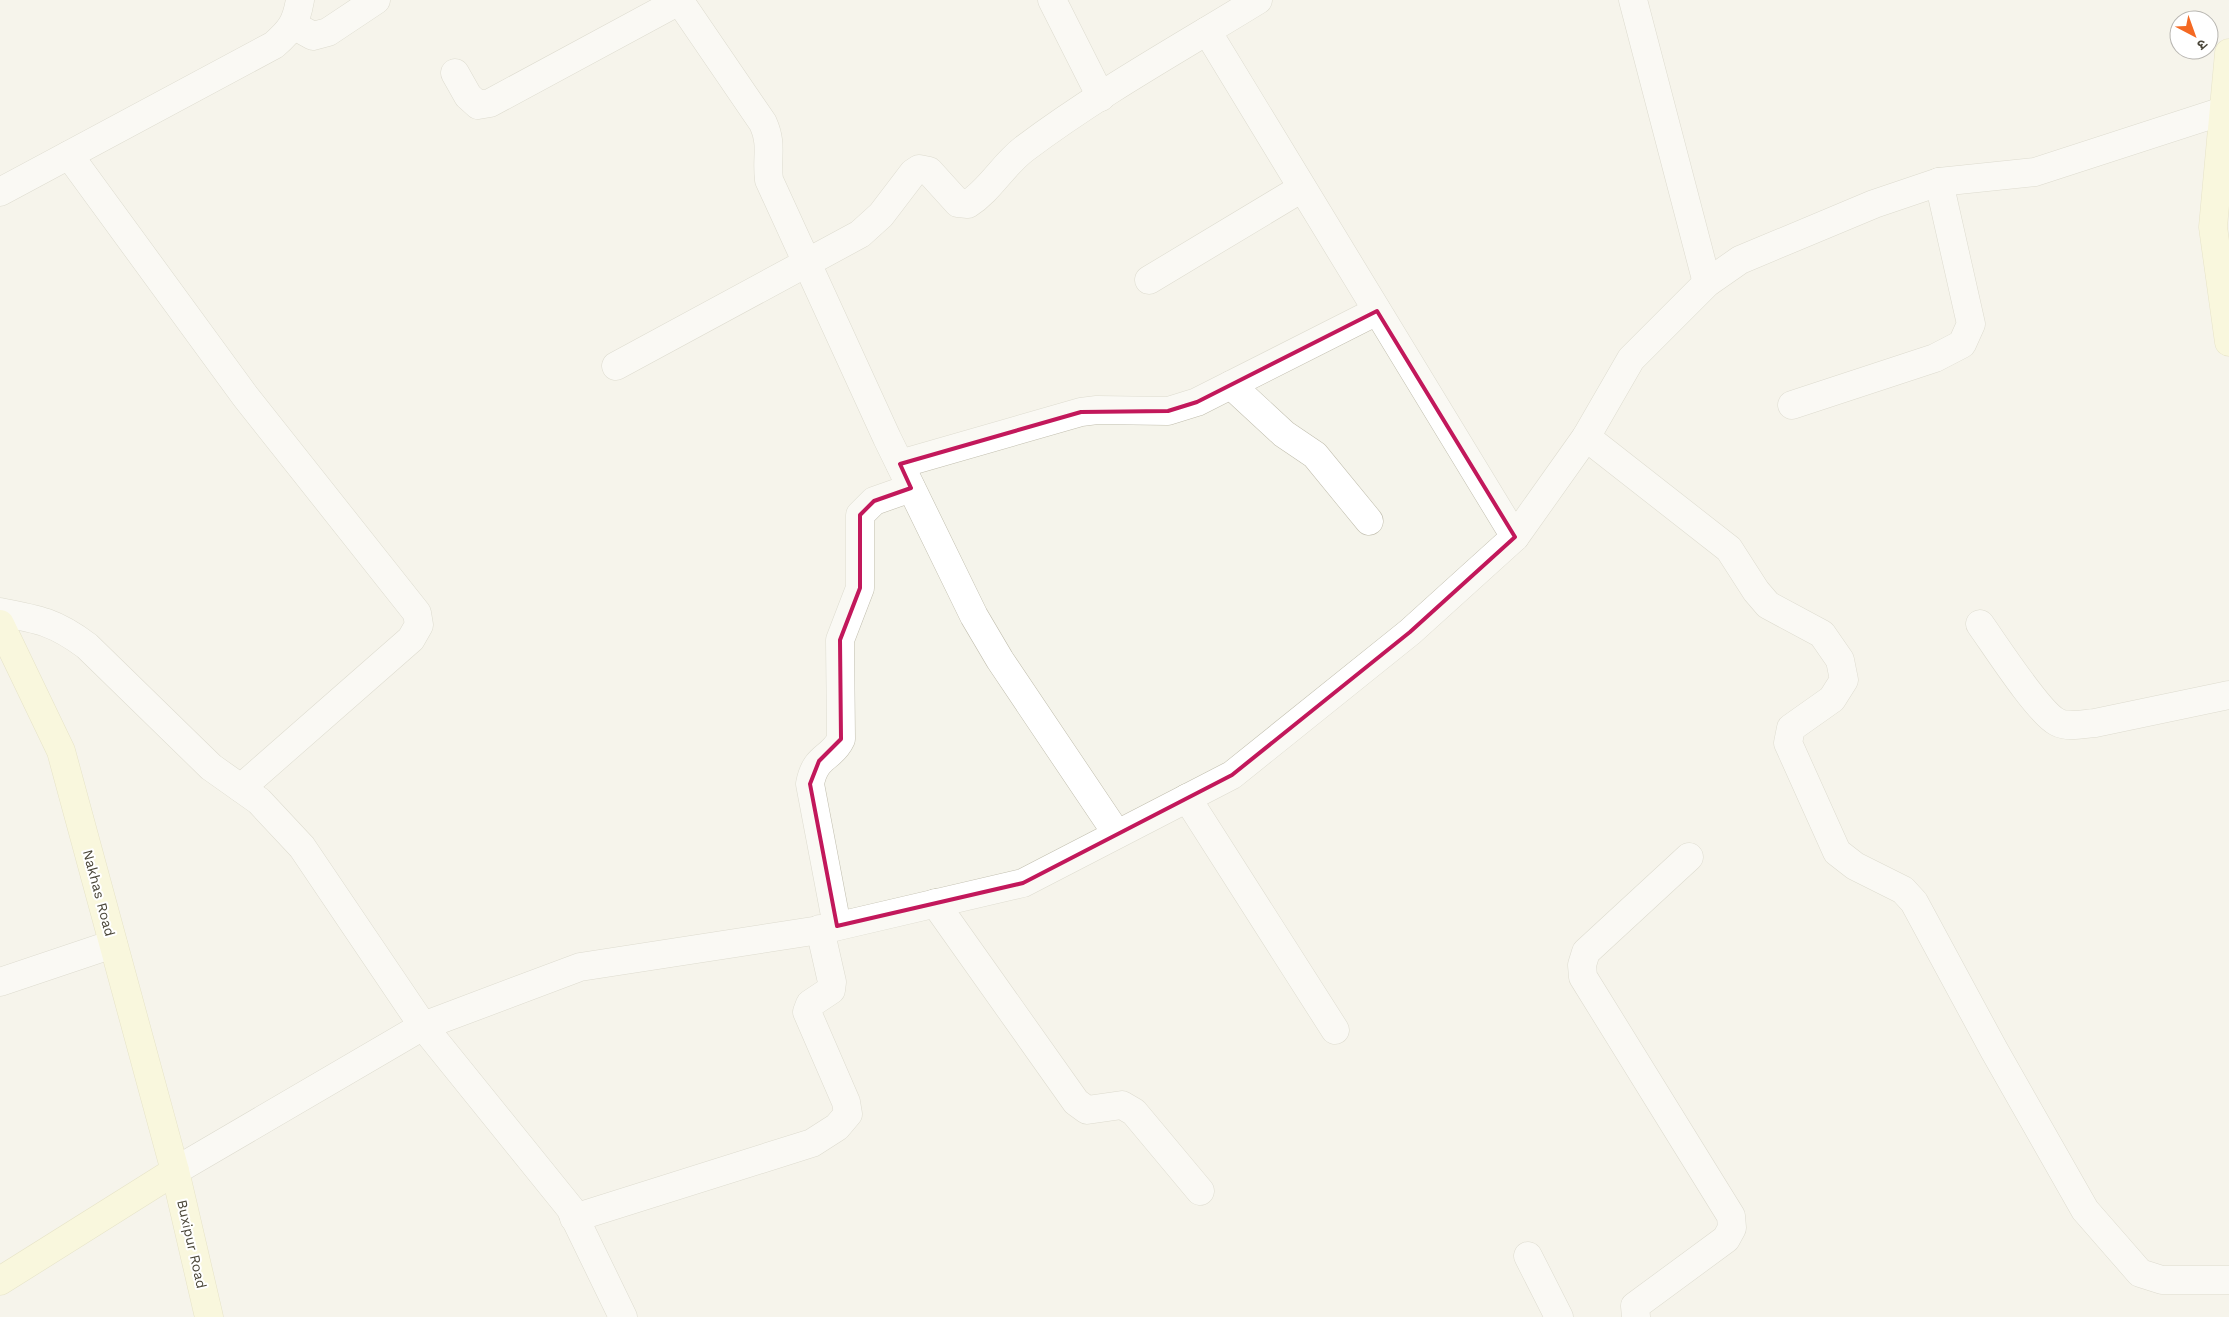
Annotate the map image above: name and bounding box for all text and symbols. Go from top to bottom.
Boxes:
north arrow [2169,10,2219,60]
text: उ [2194,36,2211,54]
street label: Nakhas Road [80,848,118,938]
street label: Buxipur Road [174,1198,210,1290]

